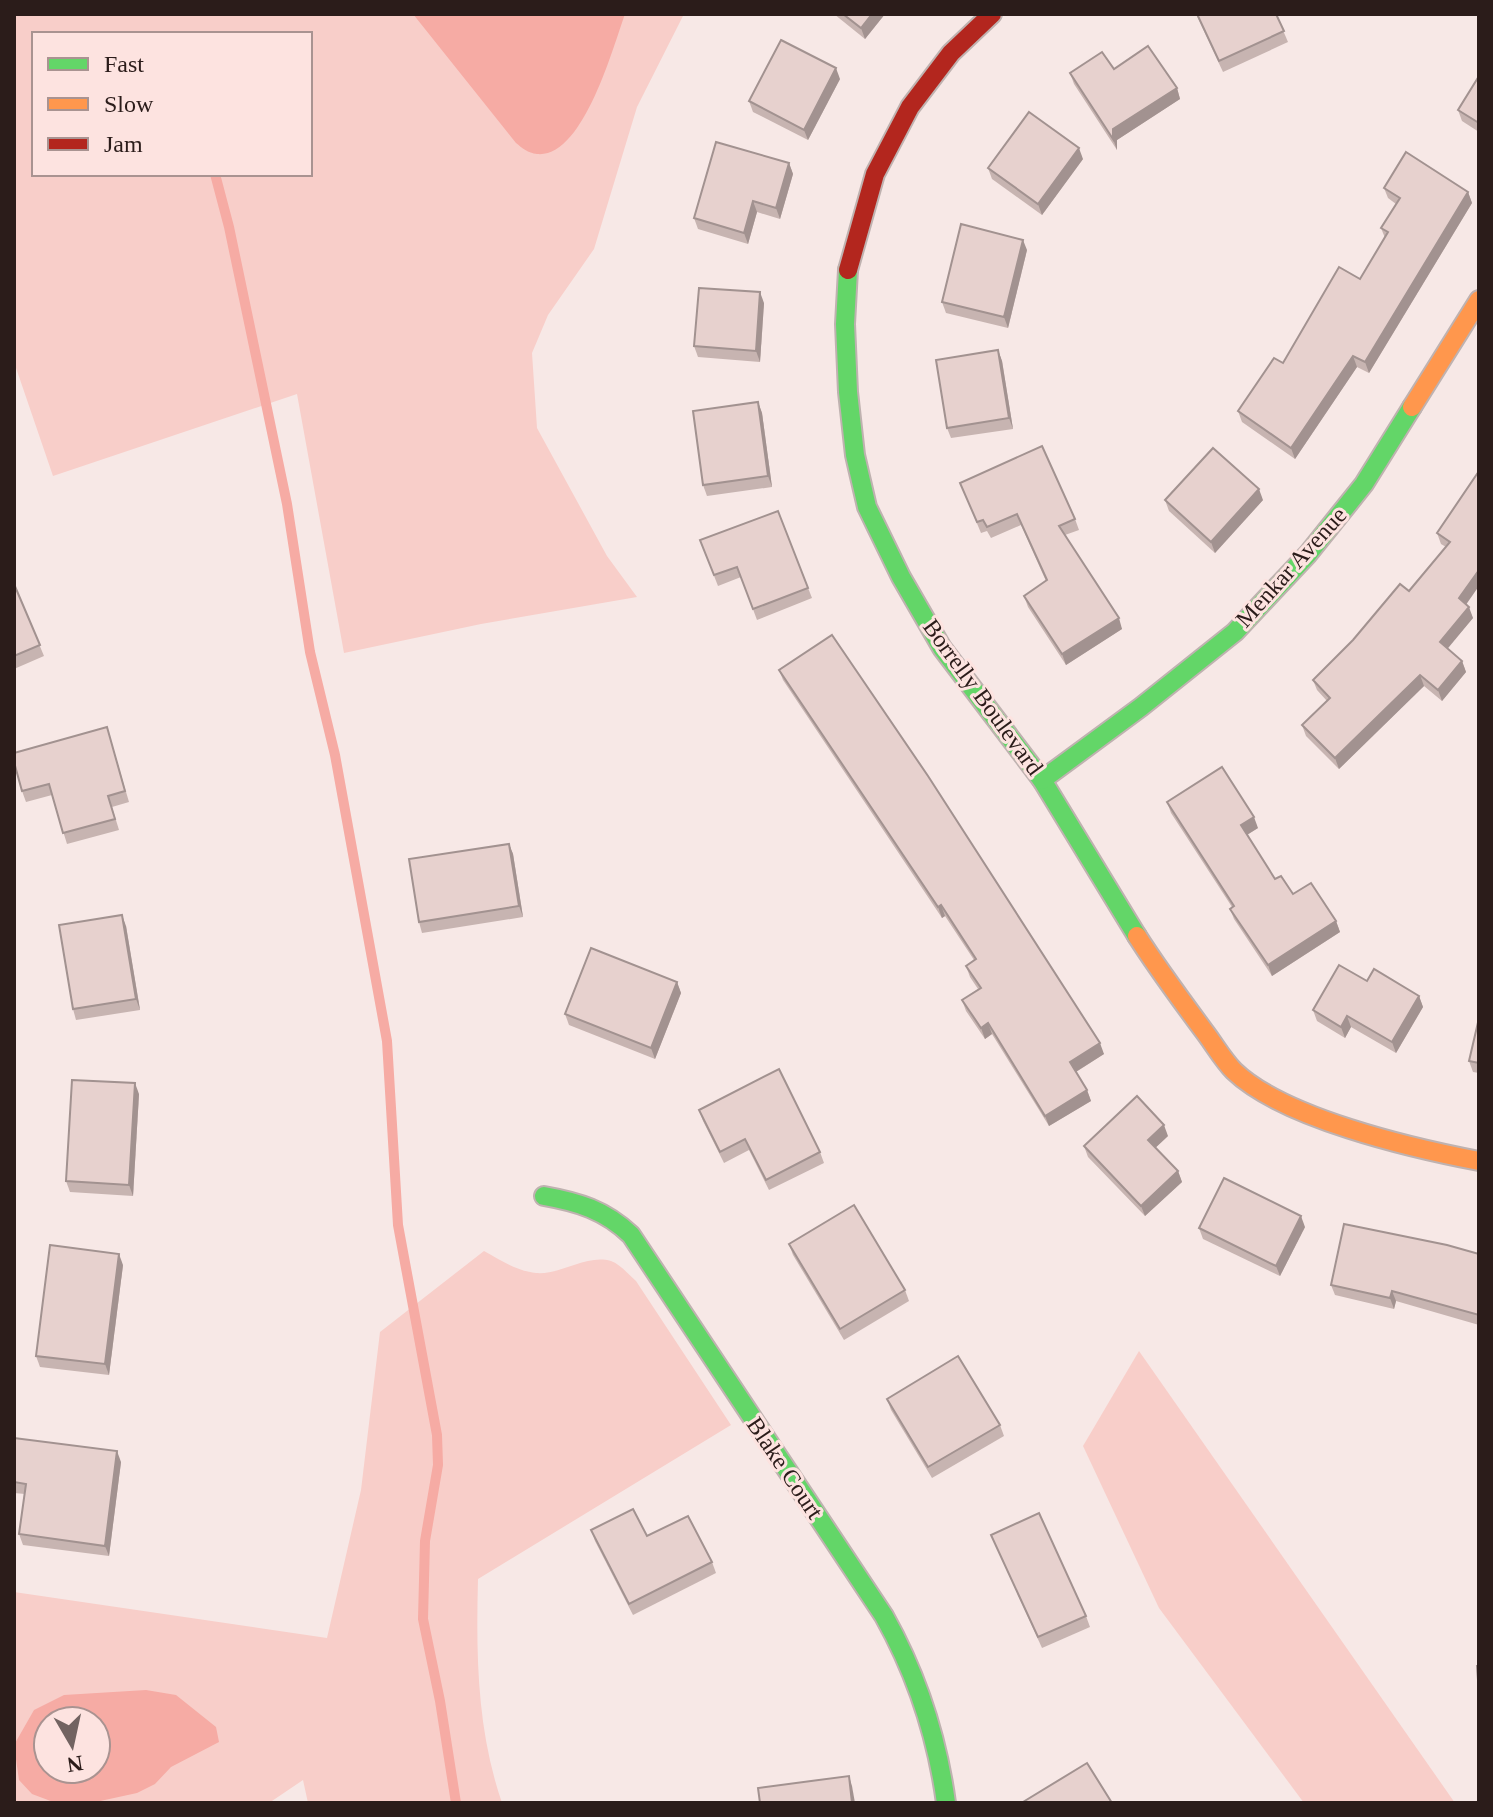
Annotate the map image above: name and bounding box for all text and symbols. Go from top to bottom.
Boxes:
legend [32,32,312,176]
text: Fast [104,51,144,77]
text: Slow [104,91,154,117]
text: Jam [104,131,143,157]
street label: Menkar Avenue [1230,502,1352,632]
street label: Borrelly Boulevard [918,614,1048,780]
street label: Blake Court [742,1412,829,1524]
north arrow [32,1705,112,1785]
text: N [65,1751,85,1778]

